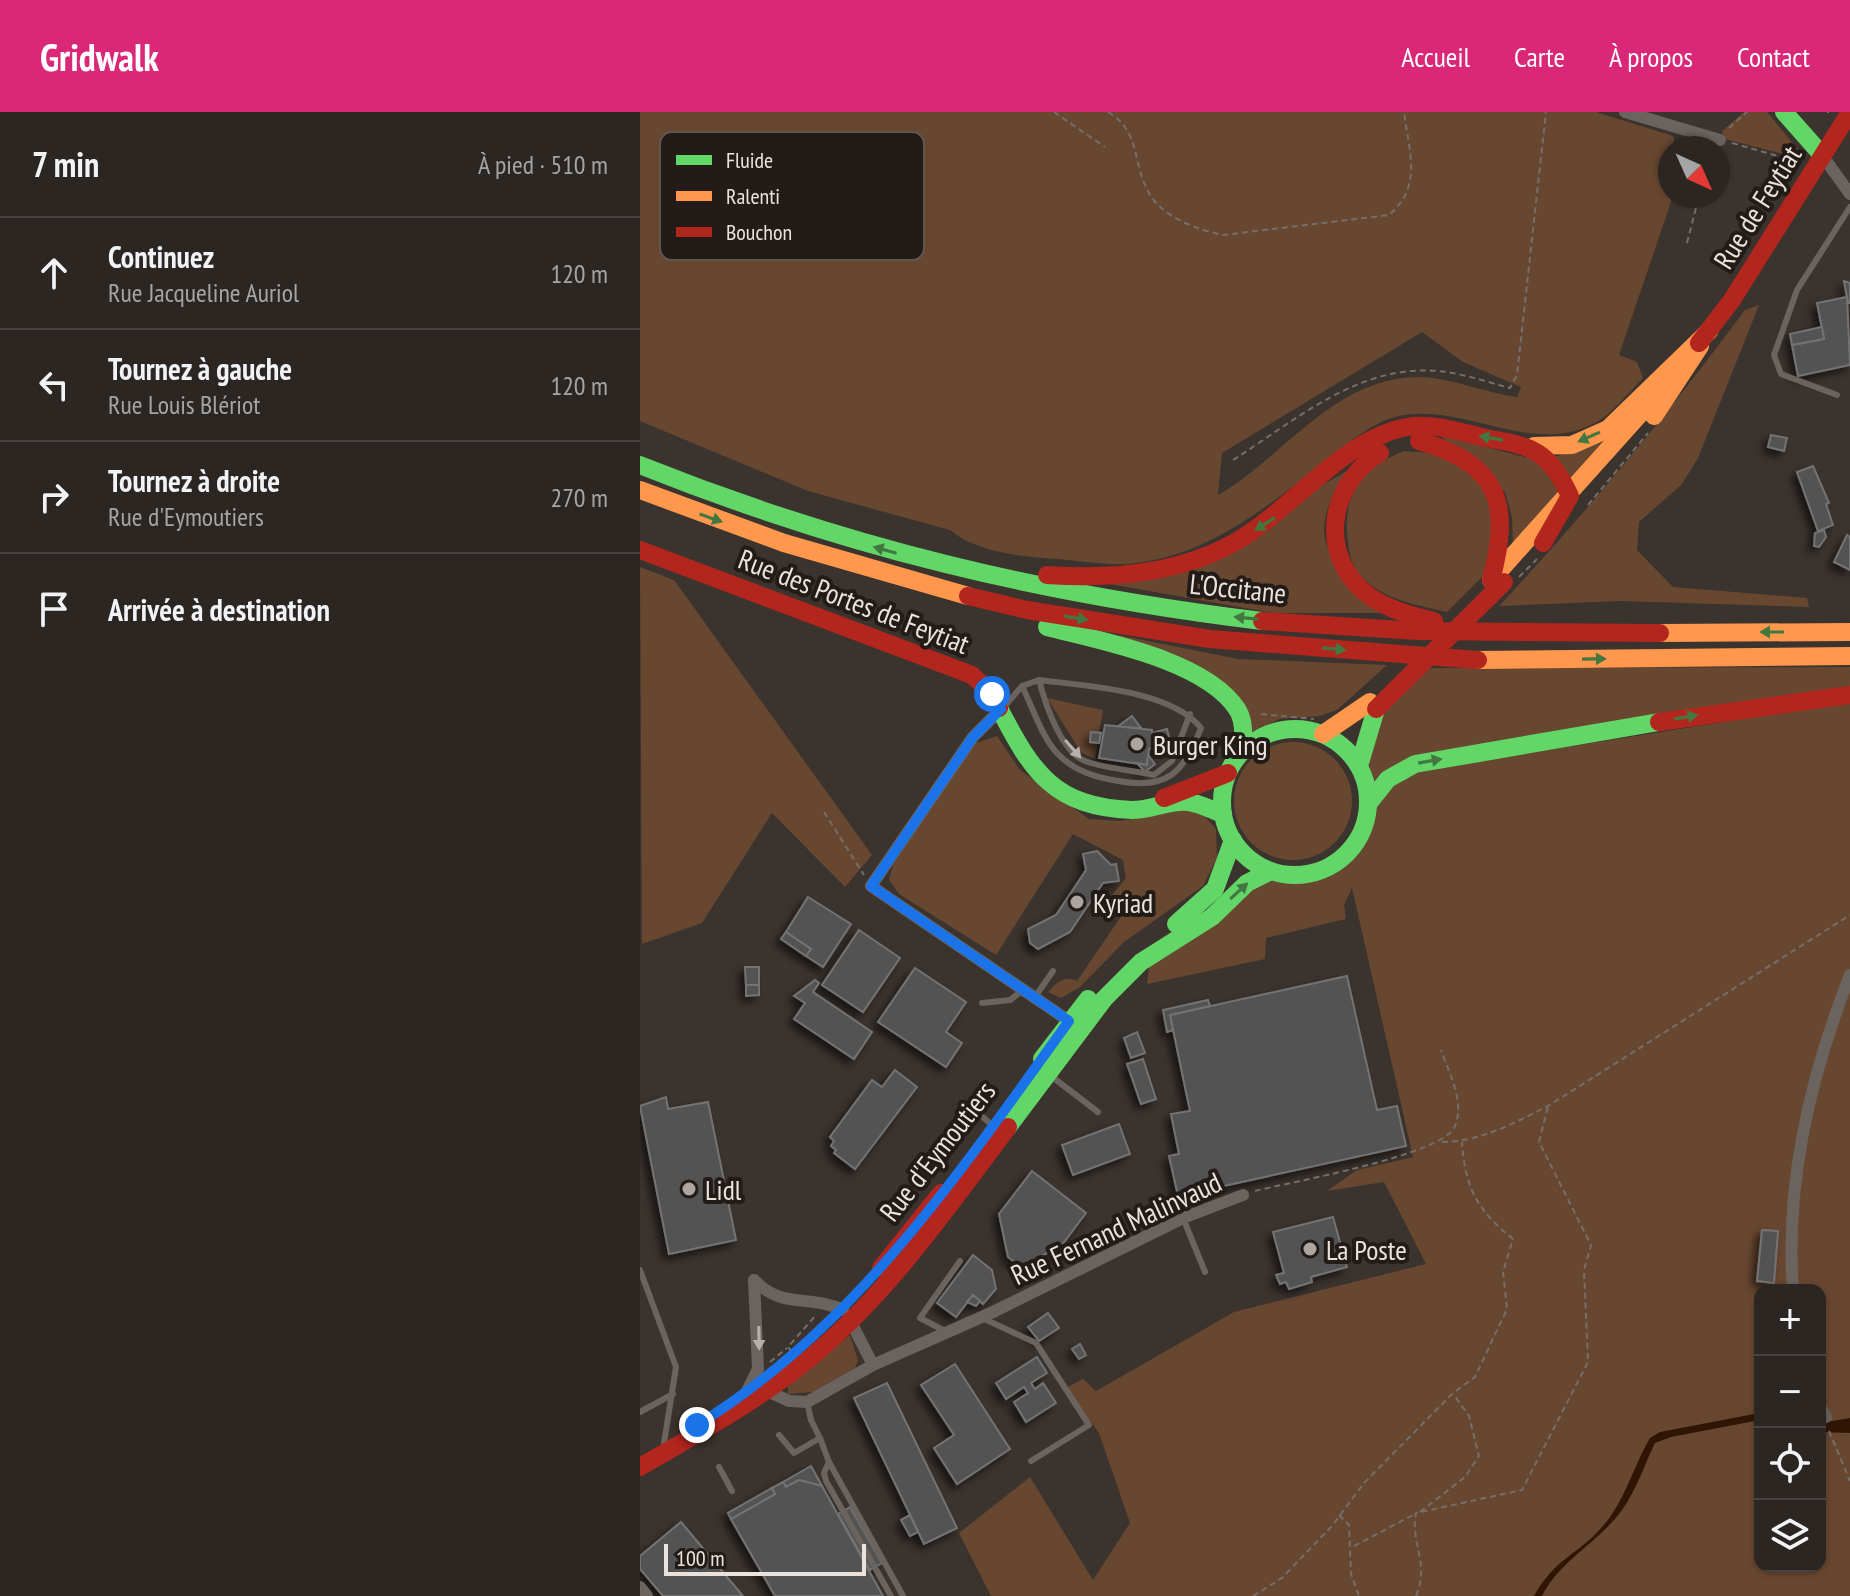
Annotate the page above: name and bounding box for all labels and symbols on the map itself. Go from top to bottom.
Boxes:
legend [660,132,924,260]
north arrow [1658,136,1730,208]
street label: Rue de Feytiat [1705,138,1810,276]
text: Fluide [726,146,773,174]
text: Ralenti [726,182,780,210]
text: Bouchon [726,218,792,246]
one-way arrow [1577,431,1601,444]
one-way arrow [1479,432,1504,444]
one-way arrow [700,512,724,525]
one-way arrow [1254,517,1275,532]
street label: Rue des Portes de Feytiat [733,540,975,662]
one-way arrow [872,543,896,556]
street label: L'Occitane [1188,565,1288,611]
one-way arrow [1233,611,1258,624]
one-way arrow [1064,612,1089,624]
one-way arrow [1759,626,1784,638]
one-way arrow [1322,643,1347,656]
one-way arrow [1582,653,1607,665]
route start [974,676,1010,712]
one-way arrow [1674,711,1699,723]
place label: Burger King [1153,726,1268,763]
marker: Burger King [1128,735,1146,753]
one-way arrow [1064,738,1081,758]
one-way arrow [1418,755,1443,767]
one-way arrow [1229,882,1248,900]
place label: Kyriad [1093,884,1153,921]
marker: Kyriad [1068,893,1086,911]
street label: Rue d'Eymoutiers [871,1074,1003,1228]
street label: Rue Fernand Malinvaud [1005,1163,1227,1293]
place label: Lidl [705,1171,742,1208]
marker: Lidl [680,1180,698,1198]
place label: La Poste [1326,1231,1407,1268]
marker: La Poste [1301,1240,1319,1258]
one-way arrow [752,1326,765,1351]
route end [679,1407,715,1443]
scale bar [664,1540,866,1576]

